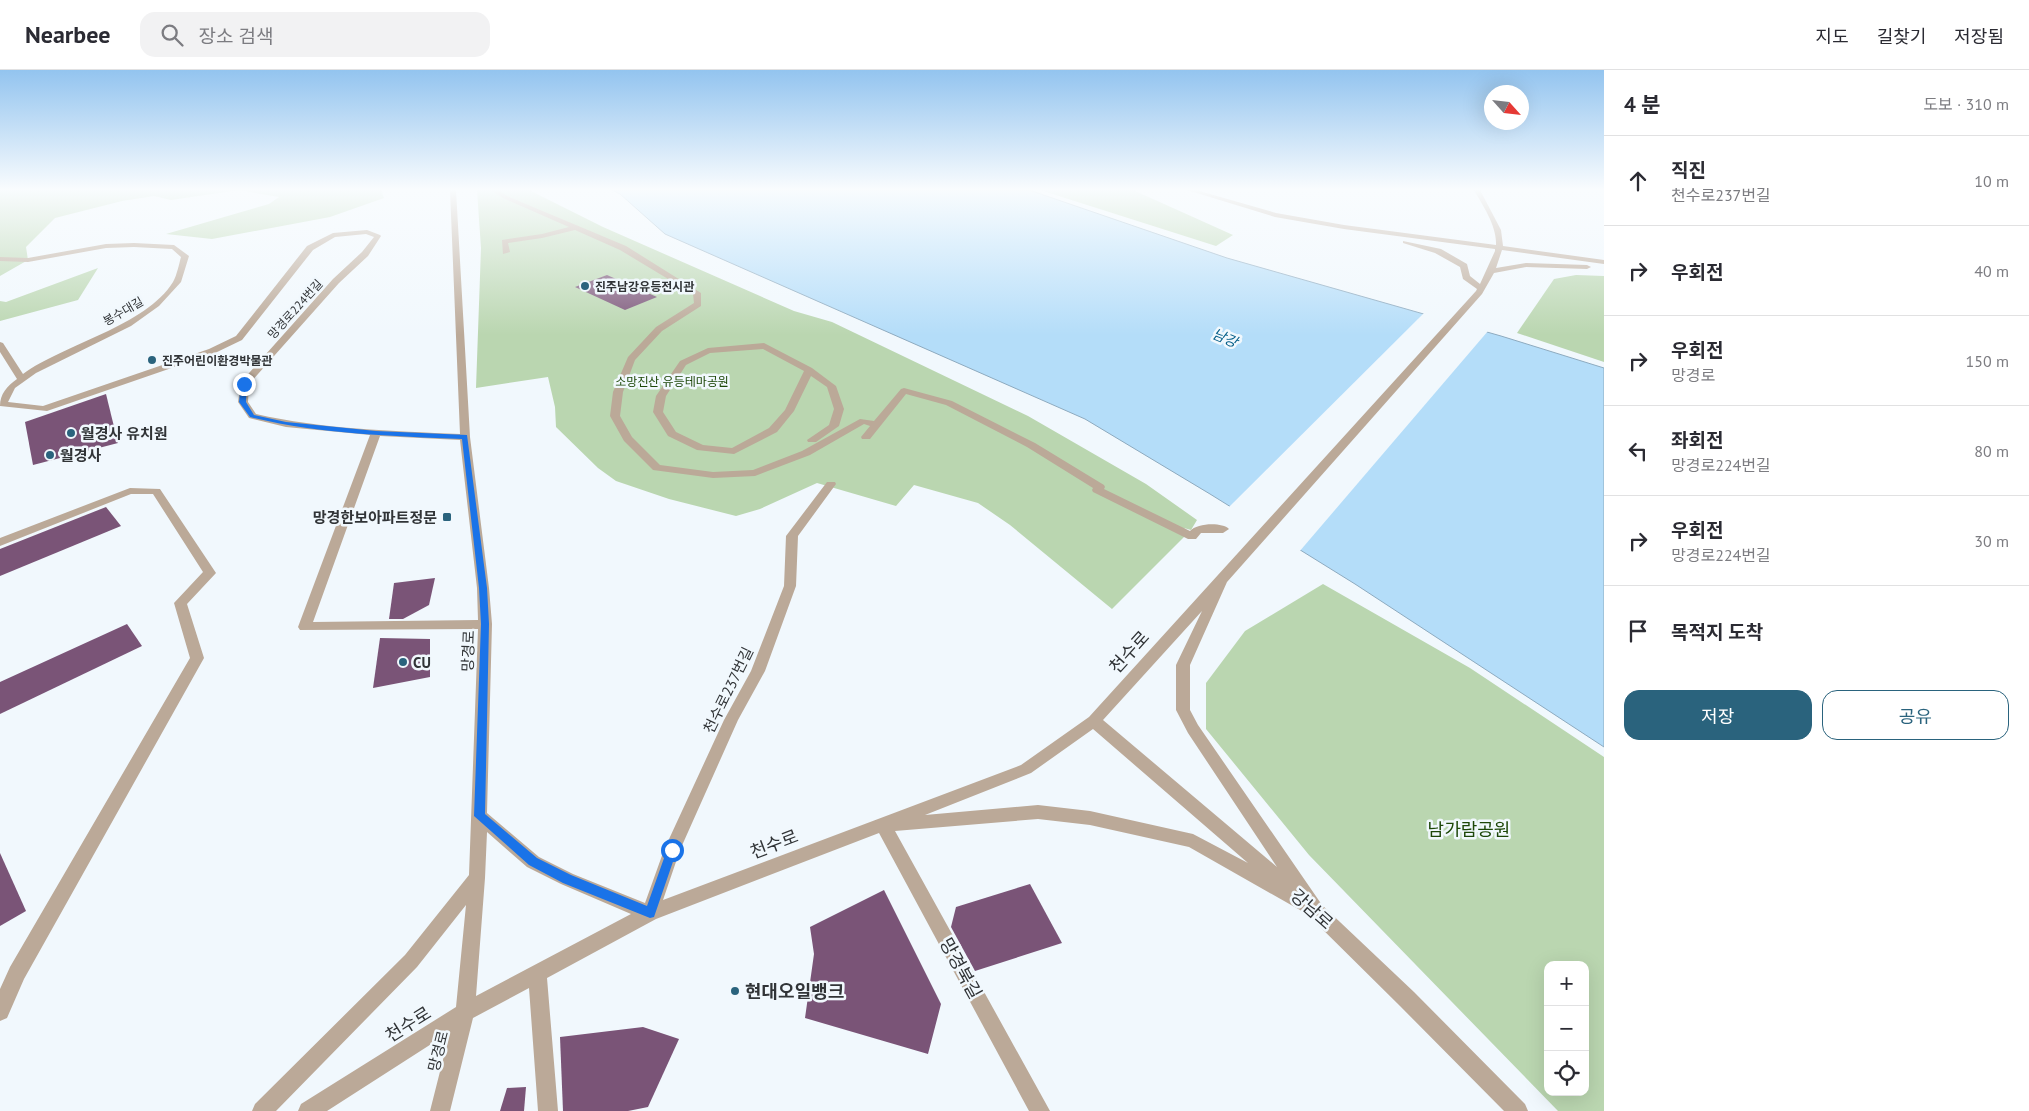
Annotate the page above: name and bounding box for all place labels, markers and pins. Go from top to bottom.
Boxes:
place label: 진주남강유등전시관 [595,279,694,294]
marker: 진주남강유등전시관 [579,280,591,292]
place label: 진주어린이환경박물관 [162,353,272,368]
marker: 진주어린이환경박물관 [146,354,158,366]
place label: 월경사 유치원 [81,424,168,443]
marker: 월경사 유치원 [65,427,77,439]
place label: 월경사 [60,446,102,465]
marker: 월경사 [44,449,56,461]
place label: 망경한보아파트정문 [313,508,437,527]
marker: 망경한보아파트정문 [441,511,453,523]
place label: CU [413,653,431,672]
marker: CU [397,656,409,668]
place label: 현대오일뱅크 [745,980,844,1003]
marker: 현대오일뱅크 [729,985,741,997]

